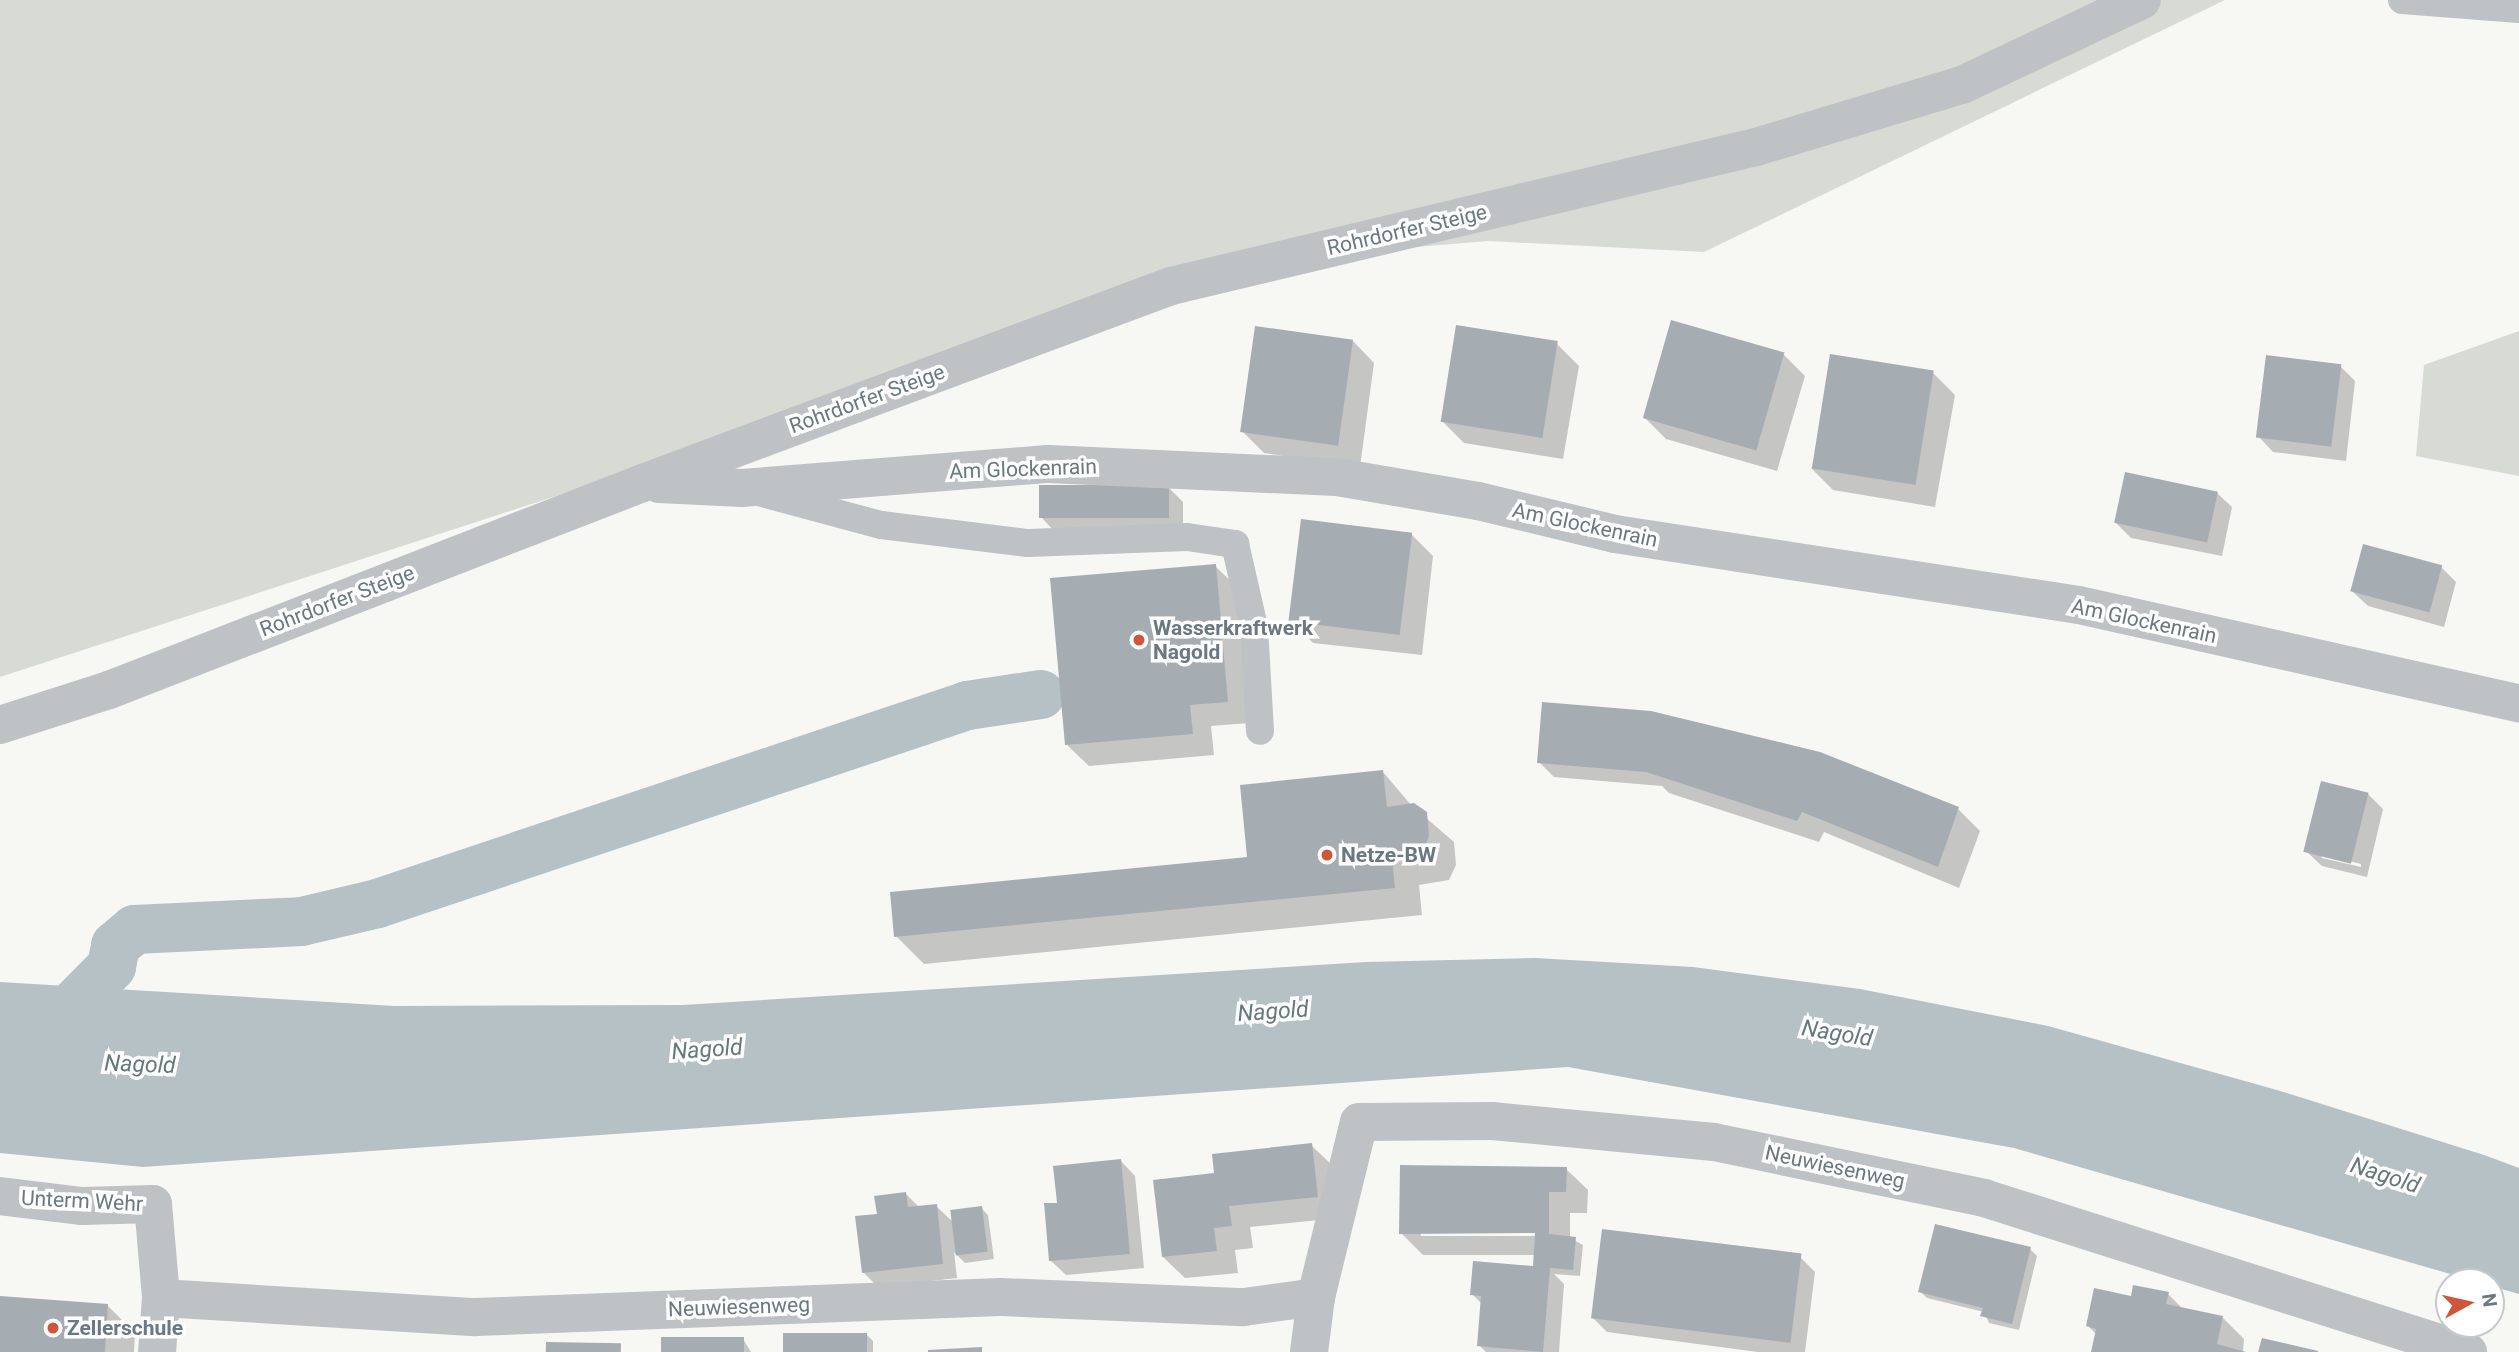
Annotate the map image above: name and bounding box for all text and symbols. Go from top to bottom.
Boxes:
street label: Rohrdorfer Steige [1325,199,1489,261]
street label: Rohrdorfer Steige [786,359,948,439]
street label: Am Glockenrain [949,454,1097,484]
street label: Am Glockenrain [1510,497,1660,553]
street label: Rohrdorfer Steige [256,560,418,642]
street label: Am Glockenrain [2069,593,2219,649]
place label: Wasserkraftwerk Nagold [1153,615,1313,665]
marker: Wasserkraftwerk Nagold [1131,632,1147,648]
place label: Netze-BW [1341,842,1436,868]
marker: Netze-BW [1319,847,1335,863]
water label: Nagold [1236,996,1310,1028]
water label: Nagold [1800,1015,1874,1053]
water label: Nagold [670,1034,744,1066]
water label: Nagold [104,1050,176,1080]
street label: Neuwiesenweg [1763,1140,1907,1194]
water label: Nagold [2347,1152,2423,1200]
street label: Unterm Wehr [20,1185,144,1217]
north arrow [2435,1268,2505,1338]
street label: Neuwiesenweg [668,1292,810,1322]
text: N [2477,1292,2502,1309]
place label: Zellerschule [67,1315,183,1341]
marker: Zellerschule [45,1320,61,1336]

